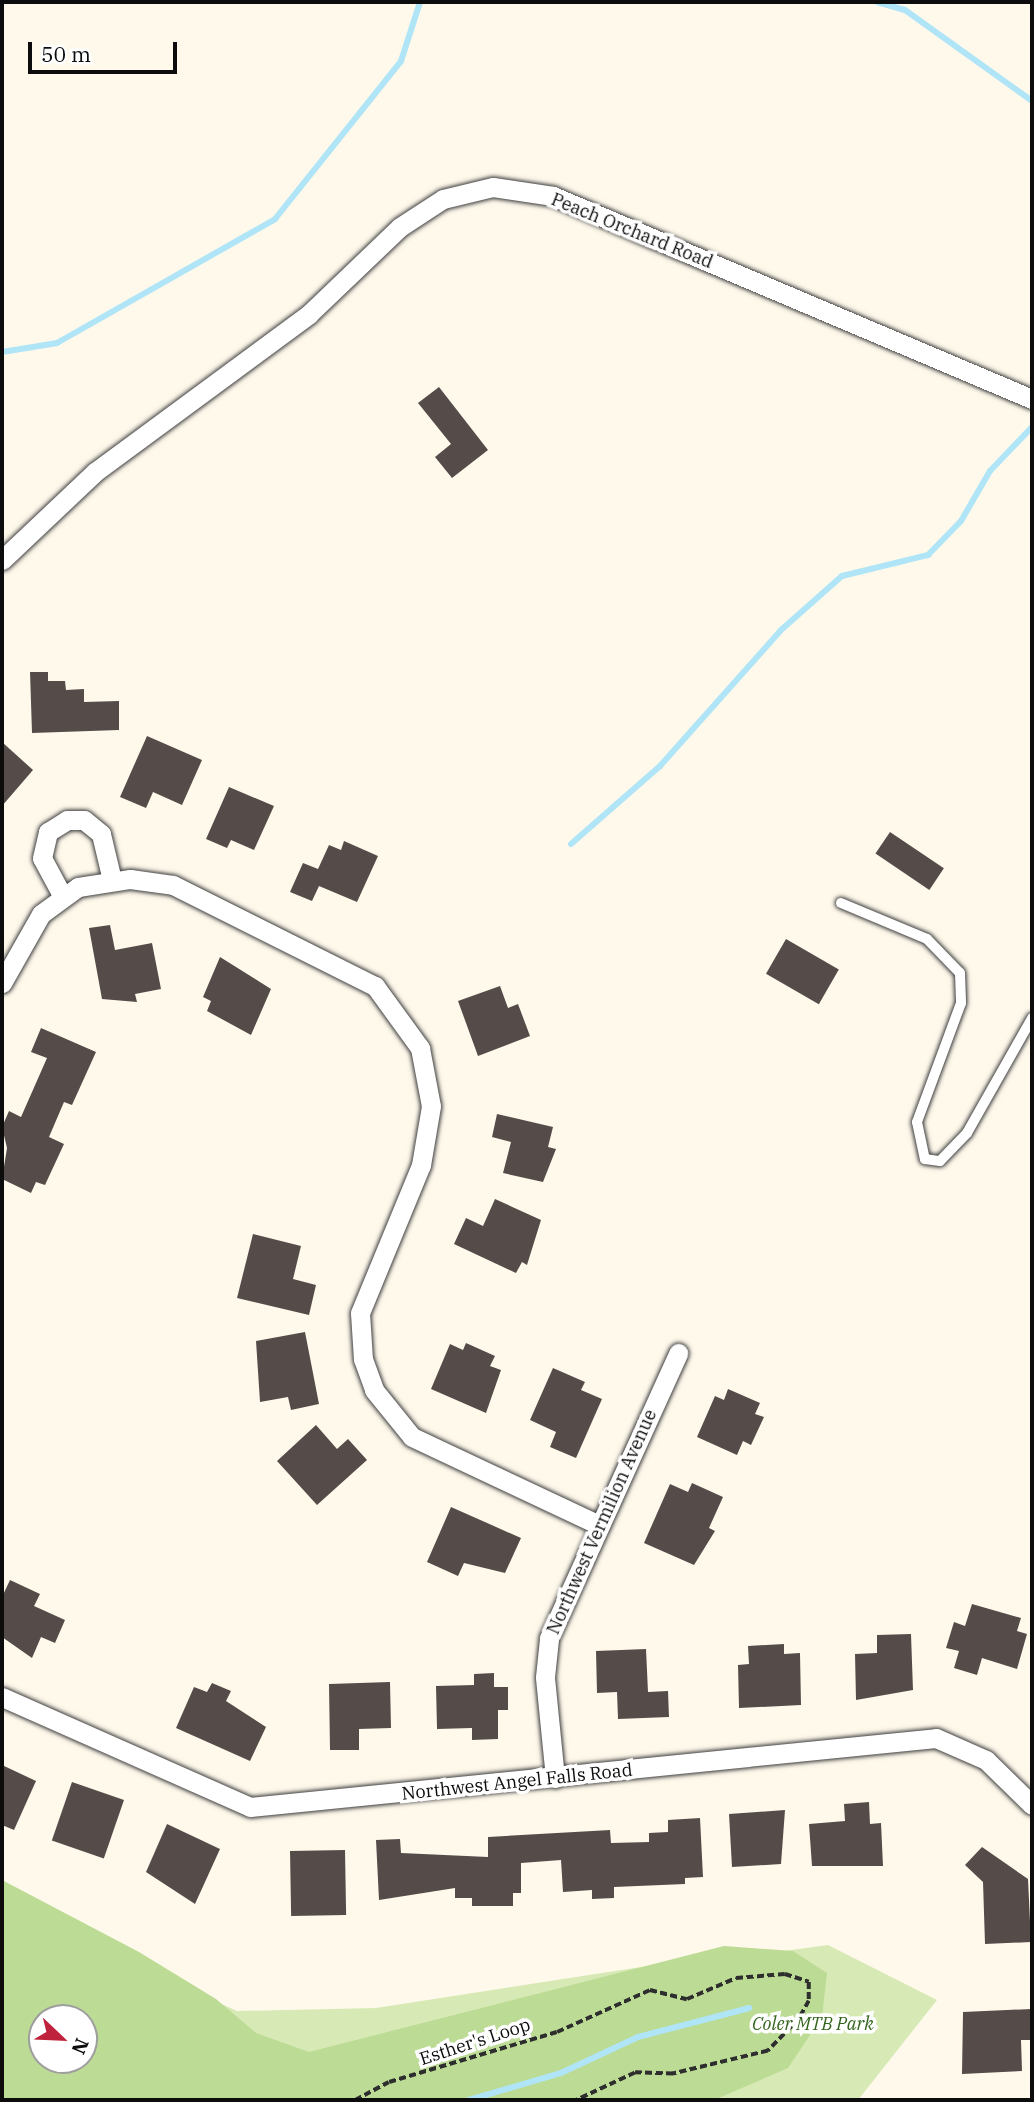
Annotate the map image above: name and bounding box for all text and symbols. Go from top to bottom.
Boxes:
scale bar [32,28,180,72]
text: 50 m [41,40,91,68]
street label: Peach Orchard Road [548,189,716,273]
street label: Northwest Vermilion Avenue [543,1406,661,1638]
street label: Northwest Angel Falls Road [400,1759,634,1805]
north arrow [28,2004,98,2074]
park label: Coler MTB Park [752,2013,874,2035]
street label: Esther's Loop [417,2014,533,2070]
text: N [67,2035,94,2058]

